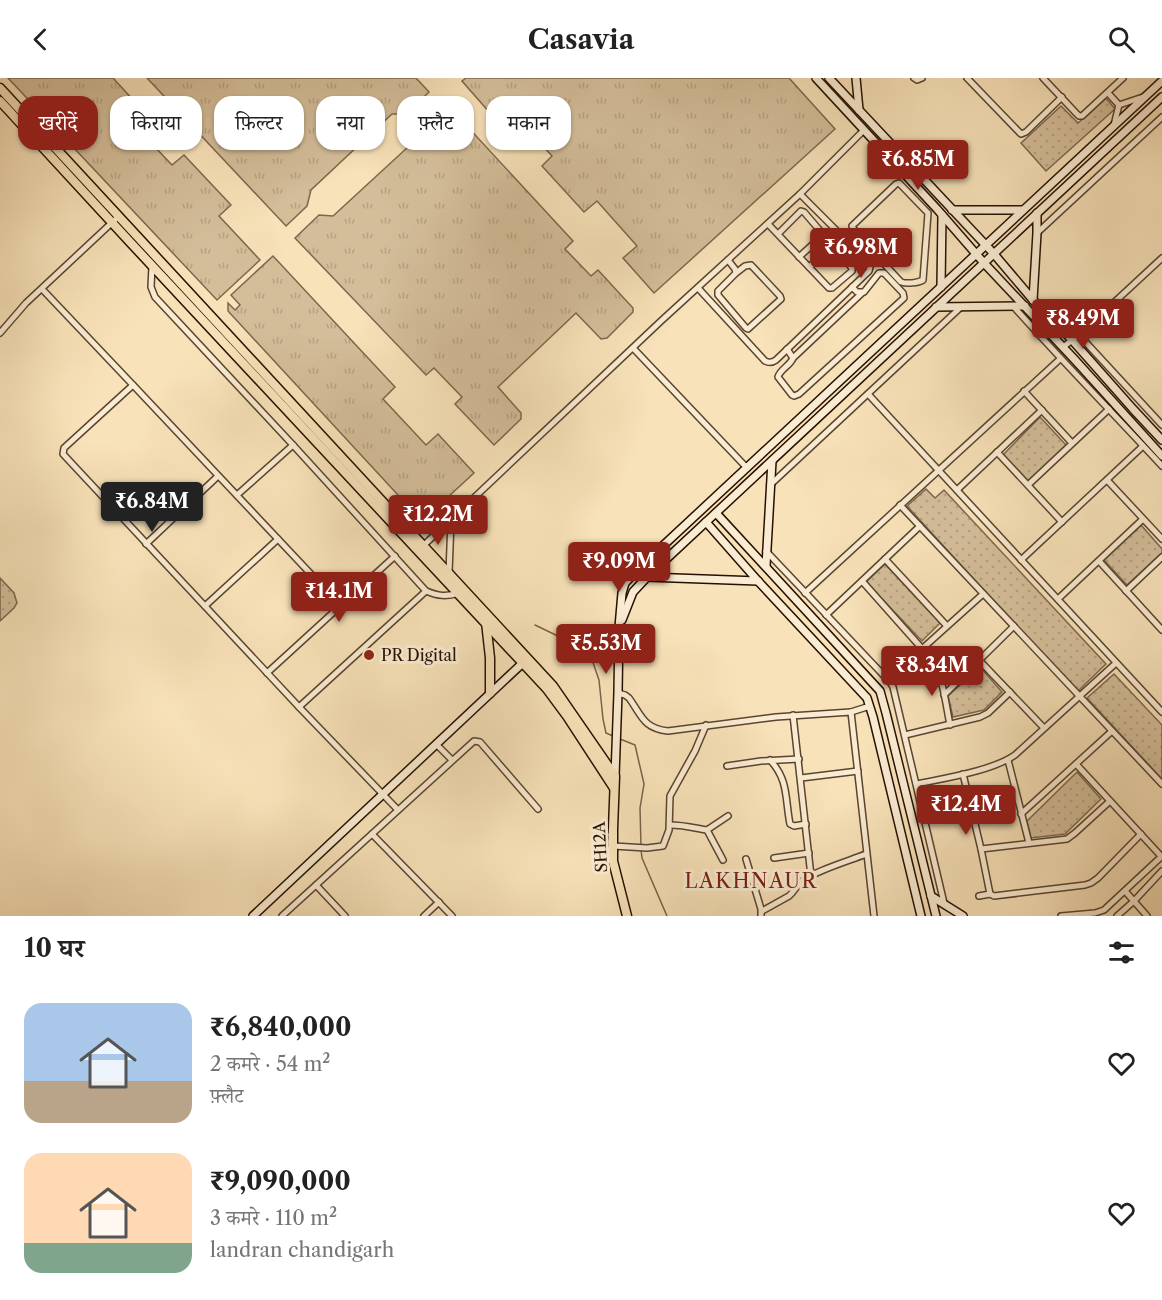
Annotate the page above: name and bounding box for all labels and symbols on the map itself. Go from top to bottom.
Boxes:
pin: ₹6.85M [869,140,967,191]
pin: ₹6.98M [812,228,910,279]
pin: ₹8.49M [1034,299,1132,350]
pin: ₹6.84M [103,482,201,533]
pin: ₹12.2M [389,495,487,546]
pin: ₹9.09M [570,542,668,593]
pin: ₹14.1M [290,572,388,623]
pin: ₹5.53M [557,624,655,675]
place label: PR Digital [381,645,457,665]
pin: ₹8.34M [883,646,981,697]
marker: PR Digital [362,648,376,662]
pin: ₹12.4M [917,785,1015,836]
street label: SH12A [589,820,611,873]
district label: LAKHNAUR [684,869,818,893]

